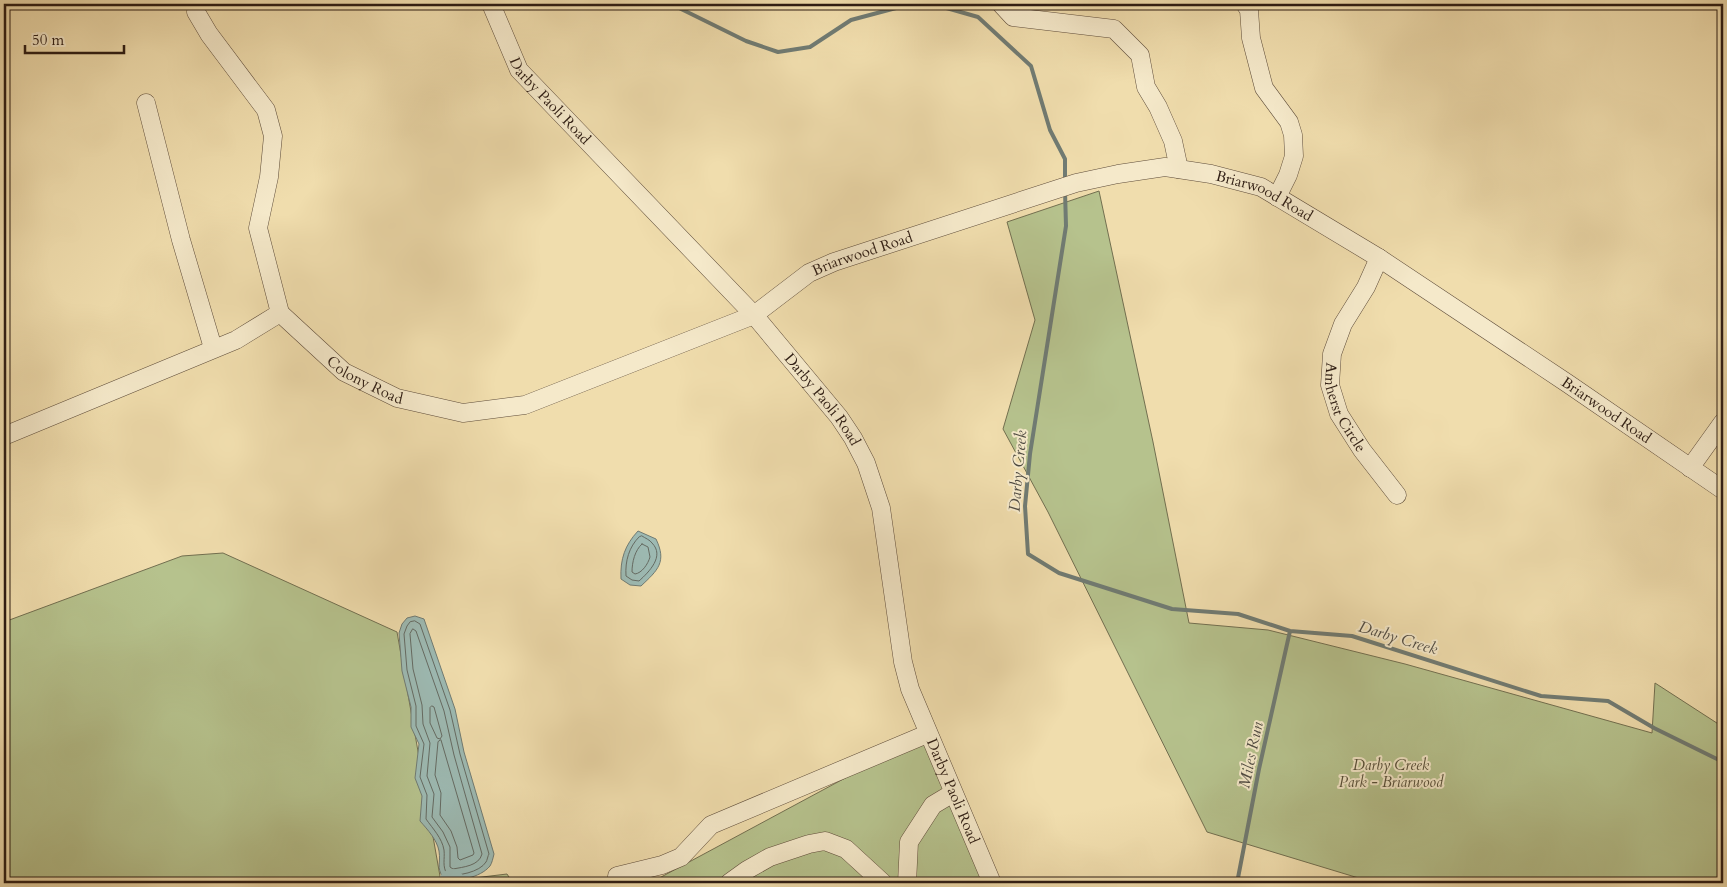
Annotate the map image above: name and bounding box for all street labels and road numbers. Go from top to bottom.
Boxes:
street label: Darby Paoli Road [505,54,595,149]
street label: Briarwood Road [1214,166,1317,226]
street label: Briarwood Road [809,227,915,280]
street label: Darby Paoli Road [780,349,865,449]
street label: Colony Road [322,351,405,409]
street label: Amherst Circle [1320,362,1371,456]
street label: Briarwood Road [1557,372,1655,448]
street label: Darby Paoli Road [922,735,984,847]

